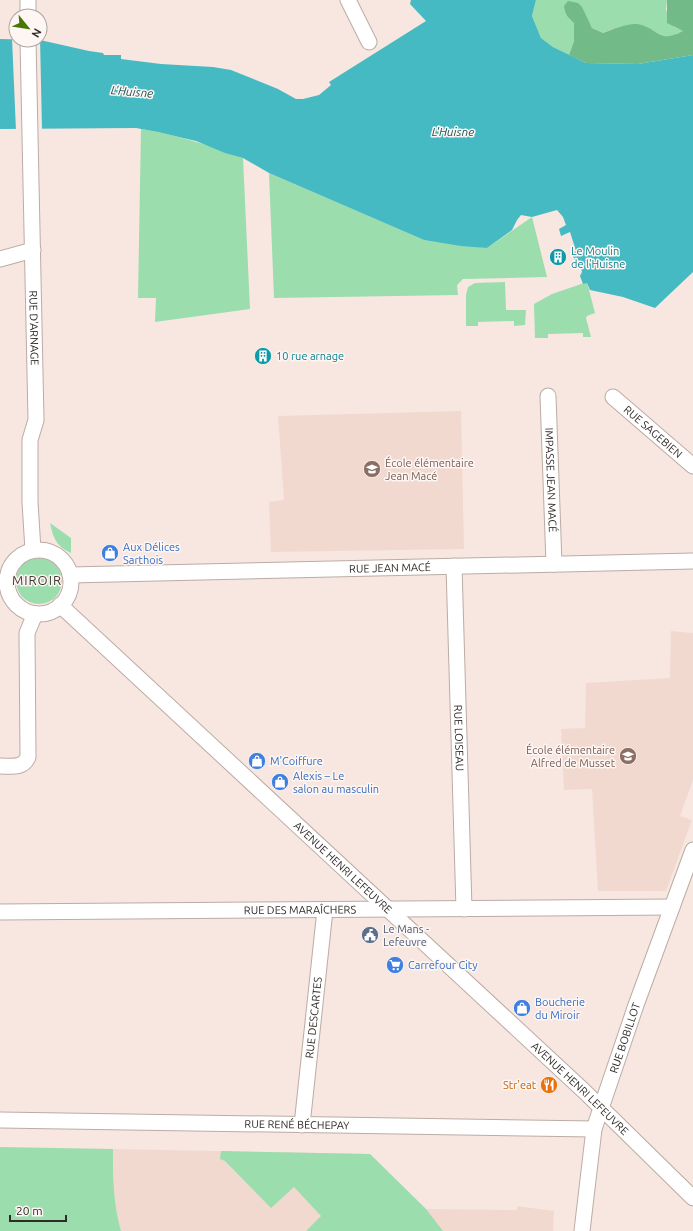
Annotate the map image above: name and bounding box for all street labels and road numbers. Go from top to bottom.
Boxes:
street label: RUE D'ARNAGE [27,290,41,366]
street label: RUE SAGEBIEN [621,403,685,460]
street label: IMPASSE JEAN MACÉ [543,427,560,533]
street label: RUE JEAN MACÉ [349,560,431,575]
street label: RUE LOISEAU [452,705,466,771]
street label: AVENUE HENRI LEFEUVRE [292,819,394,916]
street label: RUE DES MARAÎCHERS [244,903,356,916]
street label: RUE DESCARTES [303,976,324,1059]
street label: RUE BOBILLOT [607,1001,642,1075]
street label: AVENUE HENRI LEFEUVRE [529,1040,631,1137]
street label: RUE RENÉ BÉCHEPAY [244,1117,350,1131]

